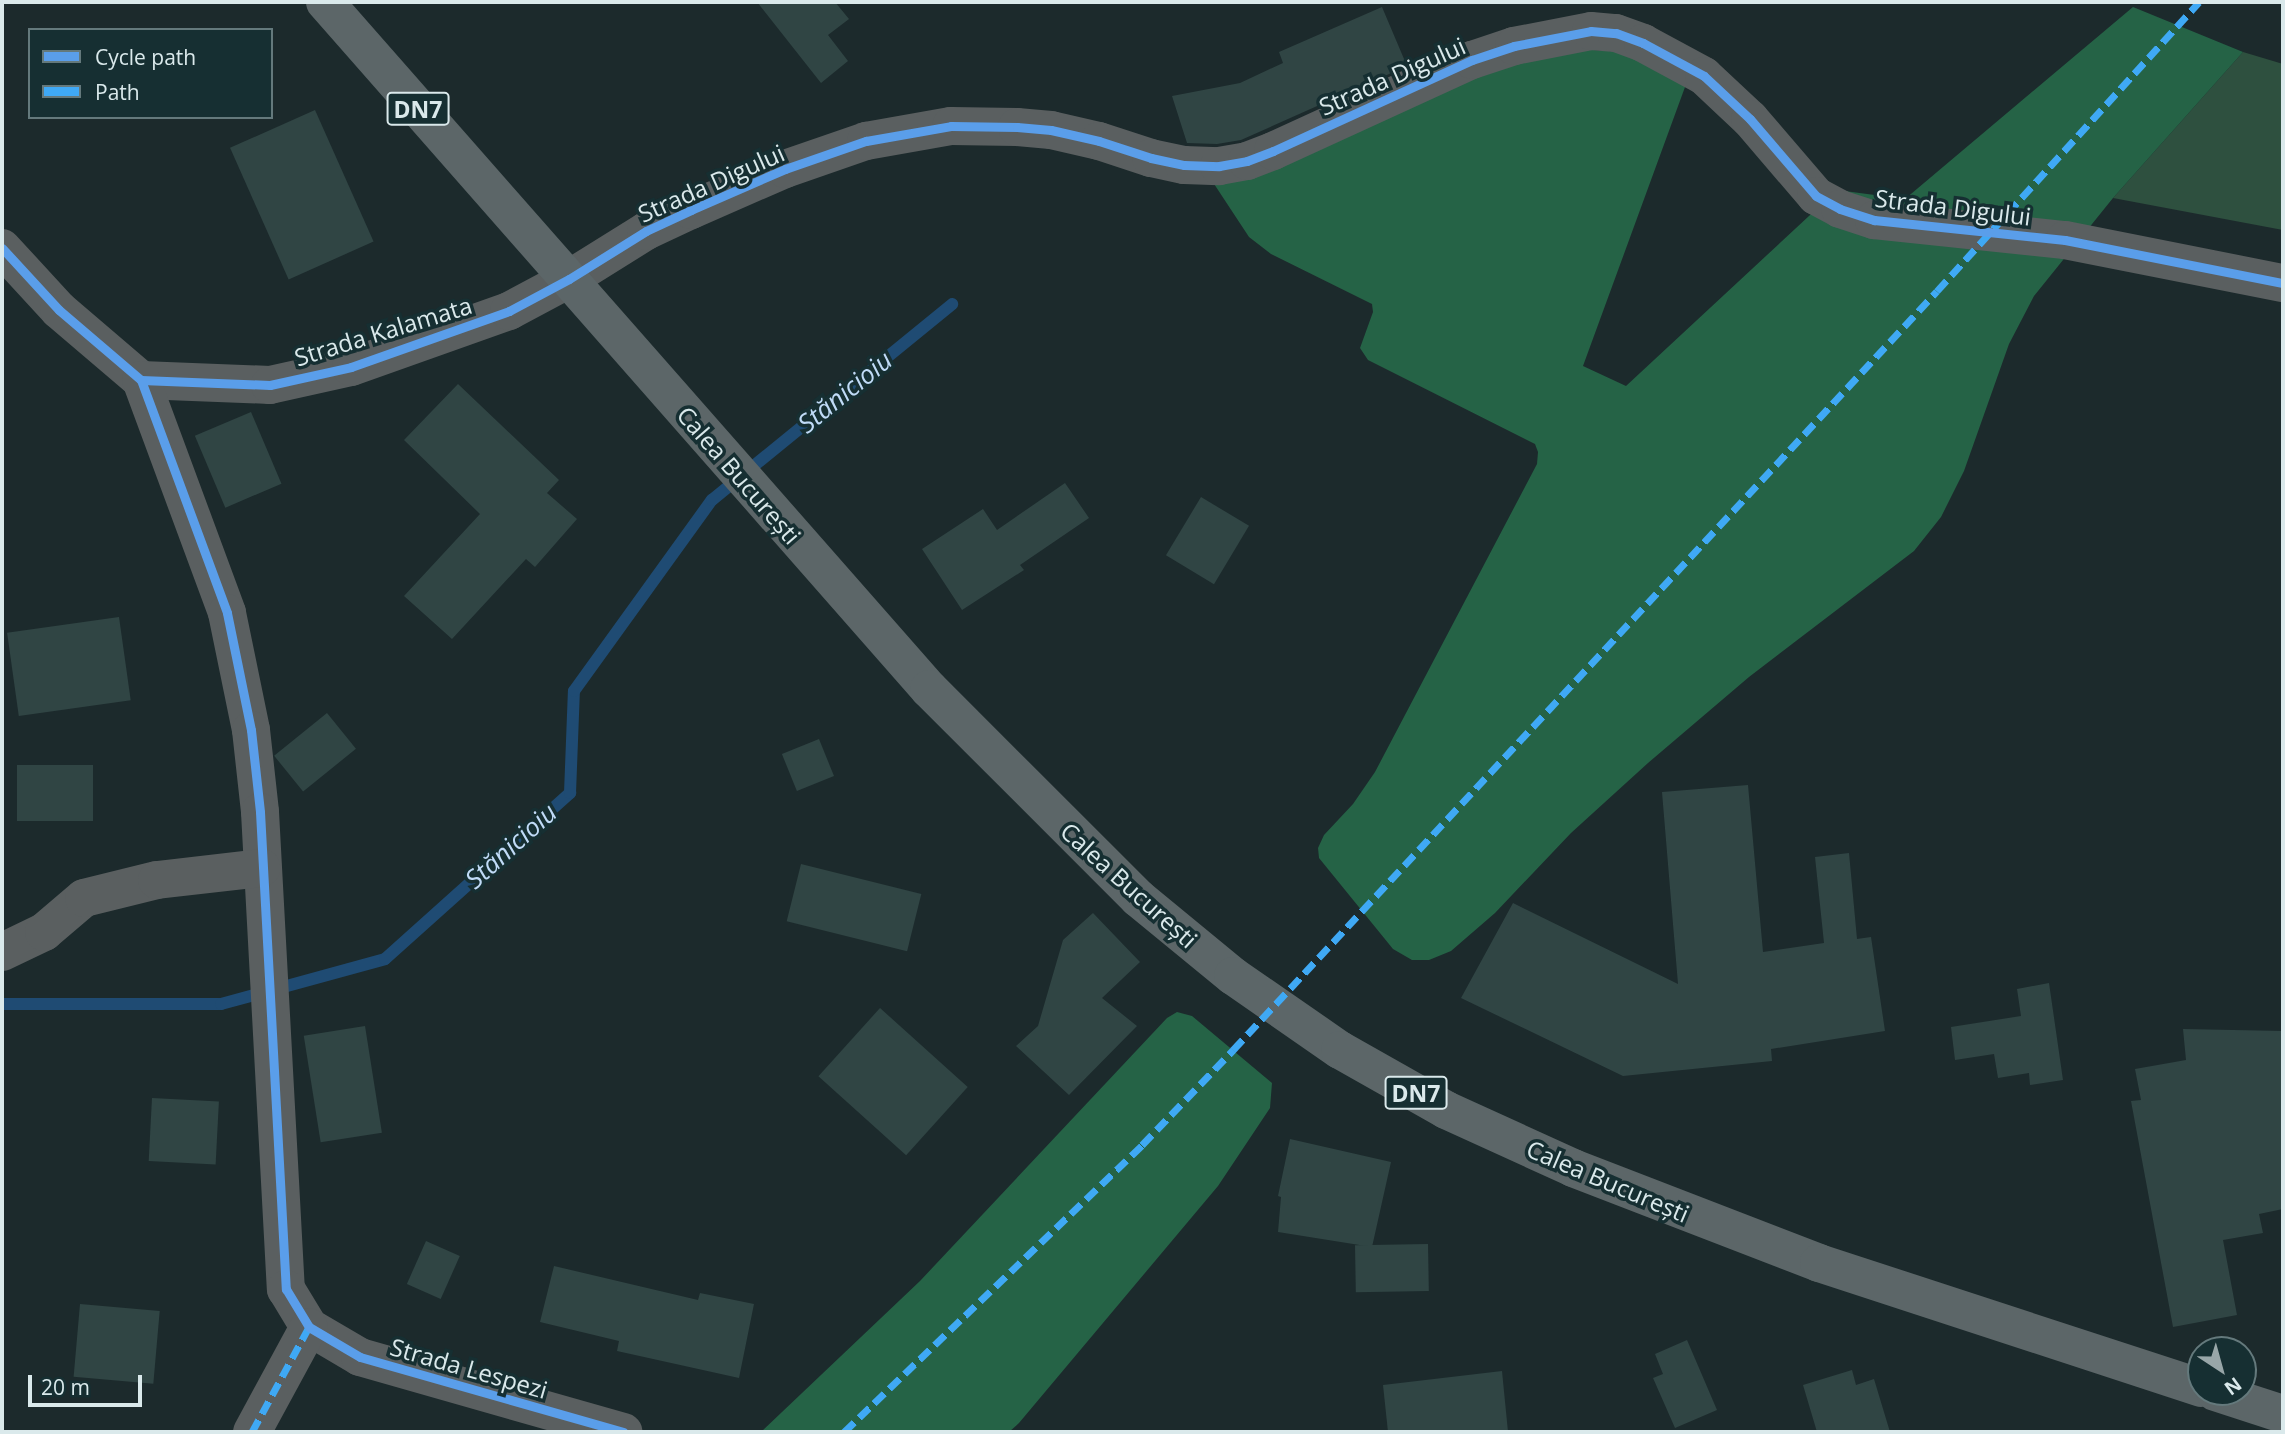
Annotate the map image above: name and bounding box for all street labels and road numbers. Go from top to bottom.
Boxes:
street label: Strada Digului [1314,31,1470,121]
road number: DN7 [386,90,450,128]
street label: Strada Digului [633,138,789,228]
street label: Strada Digului [1873,183,2033,231]
street label: Strada Kalamata [291,290,475,372]
street label: Calea București [671,400,807,550]
street label: Calea București [1055,816,1203,954]
road number: DN7 [1384,1074,1448,1112]
street label: Calea București [1523,1134,1693,1228]
street label: Strada Lespezi [387,1332,551,1404]

